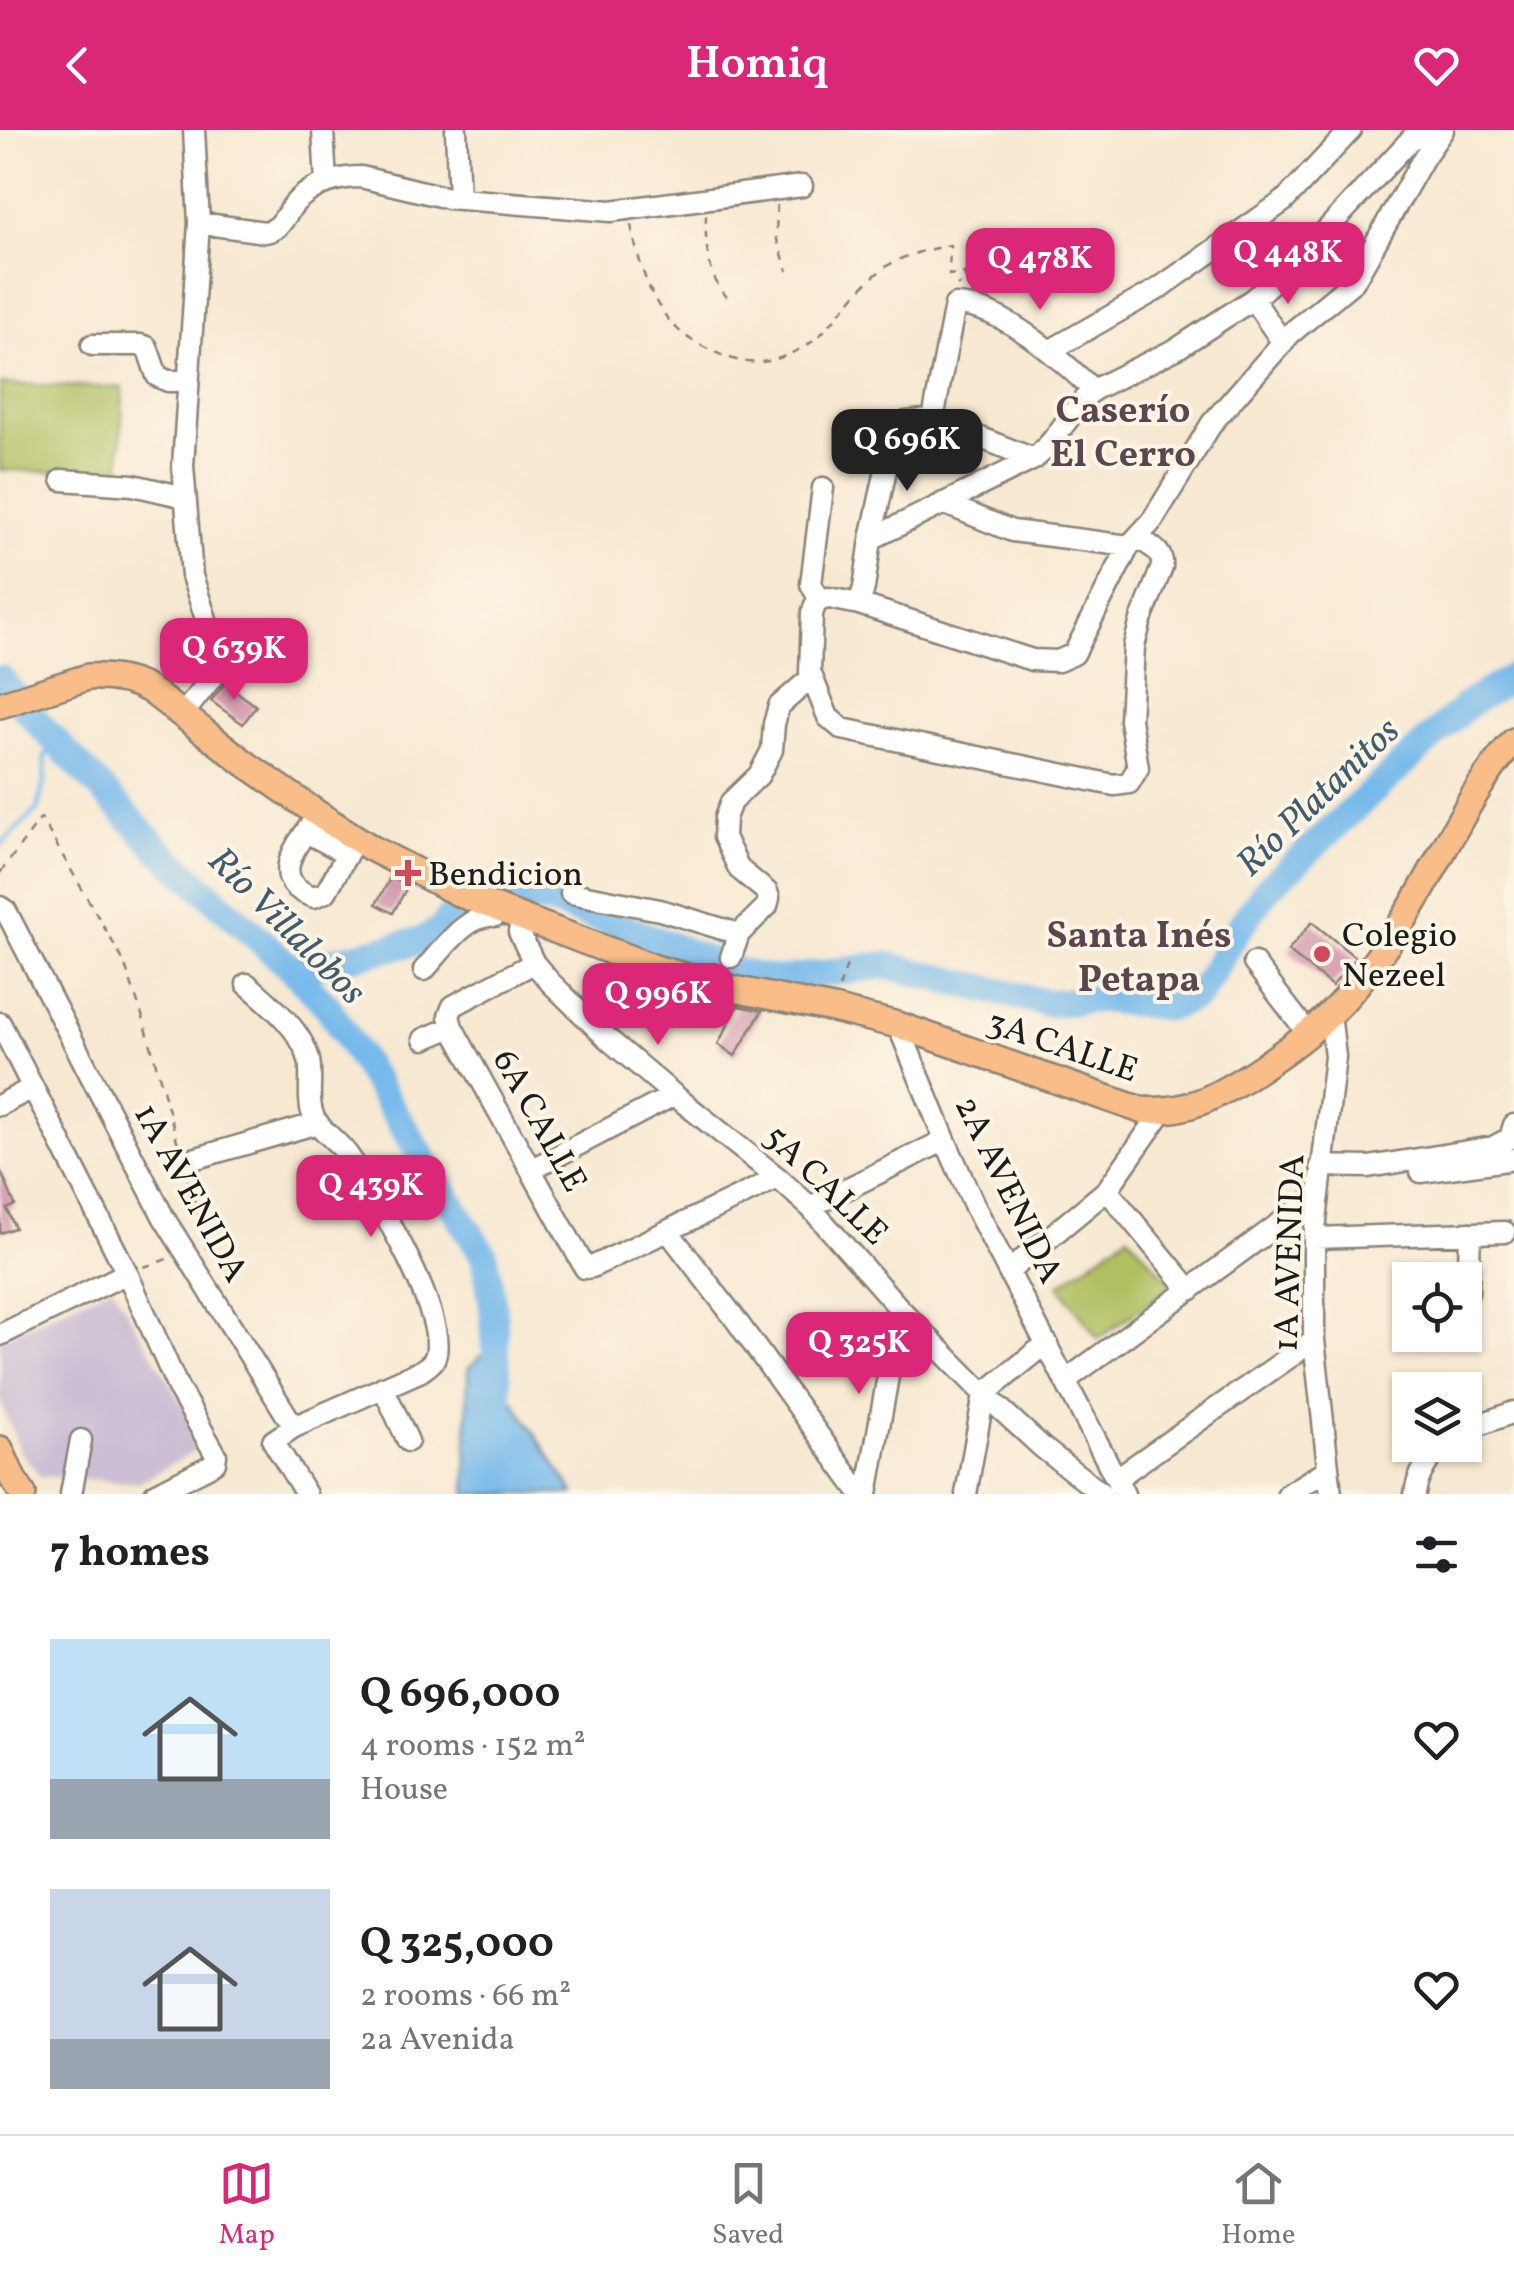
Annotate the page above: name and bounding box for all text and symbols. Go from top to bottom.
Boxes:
text: Homiq [686,34,828,97]
icon: back [50,38,105,93]
icon: heart [1409,38,1464,93]
pin: Q 448K [1207,222,1369,307]
pin: Q 478K [959,228,1121,313]
text: Q 448K [1233,232,1343,276]
text: Q 478K [988,238,1092,282]
district label: Caserío El Cerro [1050,386,1196,483]
pin: Q 696K [826,409,988,494]
text: Q 696K [854,419,960,463]
pin: Q 639K [153,618,315,703]
text: Q 639K [182,628,286,672]
water label: Río Platanitos [1226,707,1413,890]
water label: Río Villalobos [195,836,377,1018]
place label: Bendicion [428,852,583,900]
marker: Bendicion [397,862,419,884]
district label: Santa Inés Petapa [1046,911,1232,1008]
place label: Colegio Nezeel [1342,913,1457,1001]
marker: Colegio Nezeel [1311,943,1333,965]
pin: Q 996K [577,963,739,1048]
text: Q 996K [604,973,712,1017]
street label: 3A CALLE [980,1000,1144,1096]
street label: 6A CALLE [479,1041,597,1201]
street label: 2A AVENIDA [941,1089,1073,1292]
street label: 1A AVENIDA [121,1095,258,1291]
street label: 5A CALLE [752,1115,898,1257]
street label: 1A AVENIDA [1264,1154,1318,1353]
pin: Q 439K [290,1155,452,1240]
text: Q 439K [318,1165,424,1209]
map controls [1392,1262,1482,1462]
button: locate [1392,1262,1482,1352]
pin: Q 325K [778,1312,940,1397]
text: Q 325K [808,1322,910,1366]
button: layers [1392,1372,1482,1462]
text: 7 homes [50,1525,210,1584]
icon: filters [1409,1527,1464,1582]
text: Q 696,000 [360,1666,560,1725]
icon: home [130,1679,250,1799]
icon: heart [1409,1712,1464,1767]
text: 4 rooms · 152 m² [360,1725,586,1769]
text: House [360,1769,448,1813]
text: Q 325,000 [360,1916,554,1975]
icon: home [130,1929,250,2049]
icon: heart [1409,1962,1464,2017]
text: 2 rooms · 66 m² [360,1975,571,2019]
text: 2a Avenida [360,2019,515,2063]
tab: Map [219,2156,275,2255]
tab: Saved [712,2156,784,2255]
tab: Home [1221,2156,1295,2255]

